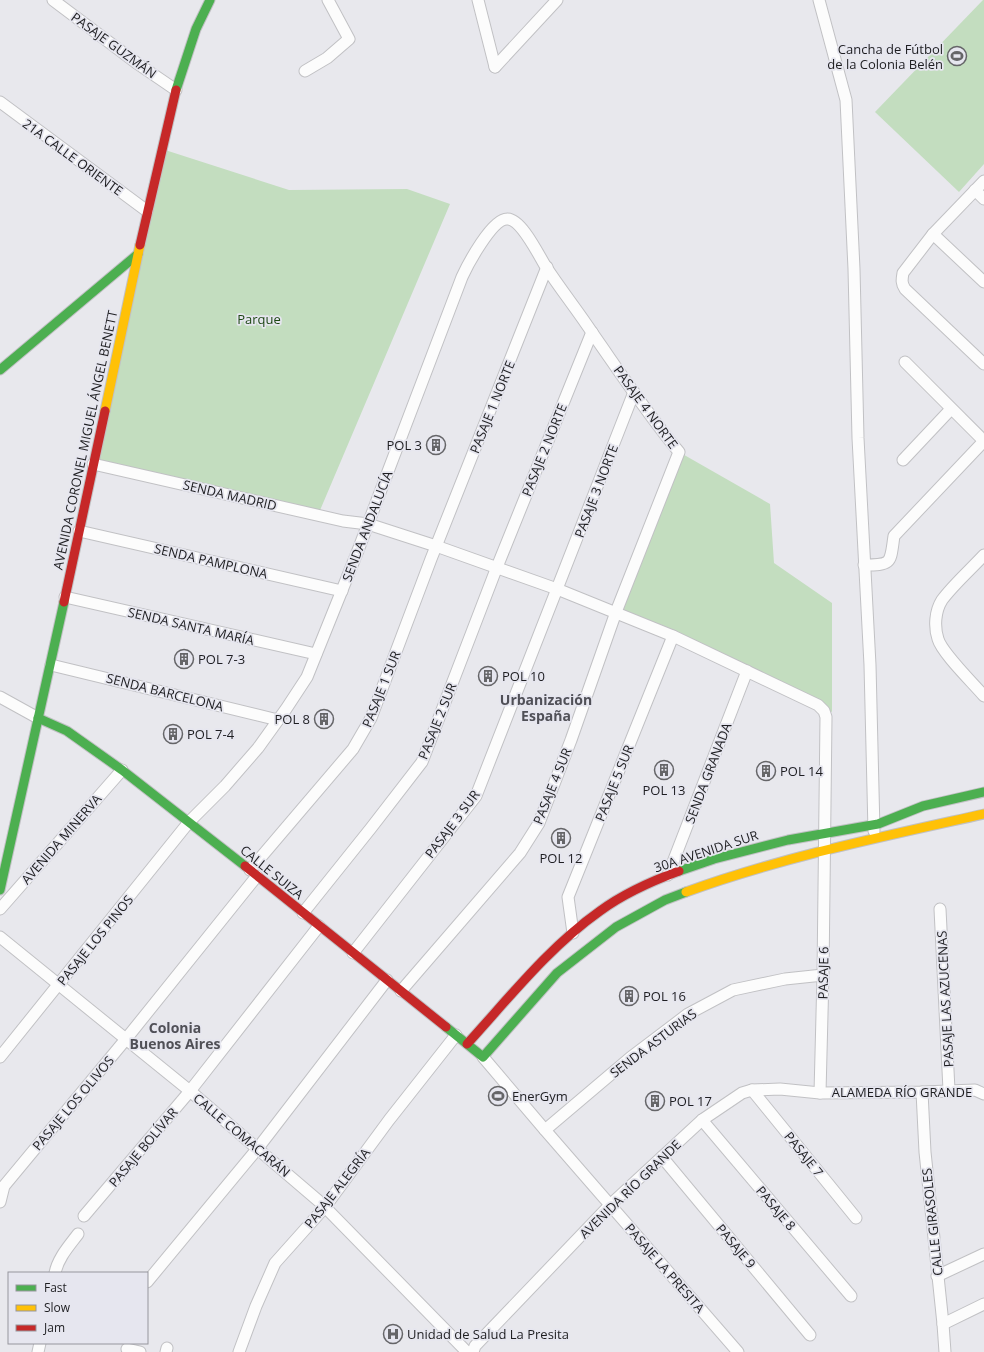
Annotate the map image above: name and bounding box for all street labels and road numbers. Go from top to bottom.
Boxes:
street label: PASAJE GUZMÁN [68,8,160,82]
street label: 21A CALLE ORIENTE [19,114,127,200]
street label: AVENIDA CORONEL MIGUEL ÁNGEL BENETT [49,308,121,571]
street label: PASAJE 1 NORTE [465,358,519,456]
street label: PASAJE 4 NORTE [610,362,682,452]
street label: PASAJE 2 NORTE [517,401,571,499]
street label: PASAJE 3 NORTE [570,442,622,540]
street label: SENDA ANDALUCÍA [338,467,397,584]
street label: SENDA MADRID [181,475,279,515]
street label: SENDA PAMPLONA [153,539,270,583]
street label: SENDA SANTA MARÍA [126,603,257,649]
street label: PASAJE 1 SUR [357,648,405,730]
street label: SENDA BARCELONA [105,669,226,715]
street label: PASAJE 2 SUR [413,680,461,762]
street label: SENDA GRANADA [681,719,736,826]
street label: PASAJE 5 SUR [590,742,638,824]
street label: PASAJE 4 SUR [528,745,576,827]
street label: PASAJE 3 SUR [420,786,484,862]
street label: AVENIDA MINERVA [17,790,106,888]
street label: 30A AVENIDA SUR [652,826,760,876]
street label: CALLE SUIZA [237,841,308,904]
street label: PASAJE LOS PINOS [53,891,137,989]
street label: PASAJE LAS AZUCENAS [932,930,958,1068]
street label: PASAJE 6 [814,946,832,1000]
street label: SENDA ASTURIAS [606,1004,700,1082]
street label: PASAJE LOS OLIVOS [28,1052,118,1154]
street label: ALAMEDA RÍO GRANDE [832,1083,972,1101]
street label: CALLE COMACARÁN [190,1089,294,1181]
street label: PASAJE BOLÍVAR [104,1104,182,1190]
street label: PASAJE 7 [780,1128,828,1180]
street label: AVENIDA RÍO GRANDE [575,1136,685,1242]
street label: PASAJE ALEGRÍA [300,1144,374,1232]
street label: CALLE GIRASOLES [917,1167,947,1277]
street label: PASAJE 8 [752,1182,800,1234]
street label: PASAJE LA PRESITA [621,1219,709,1317]
street label: PASAJE 9 [712,1220,760,1272]

